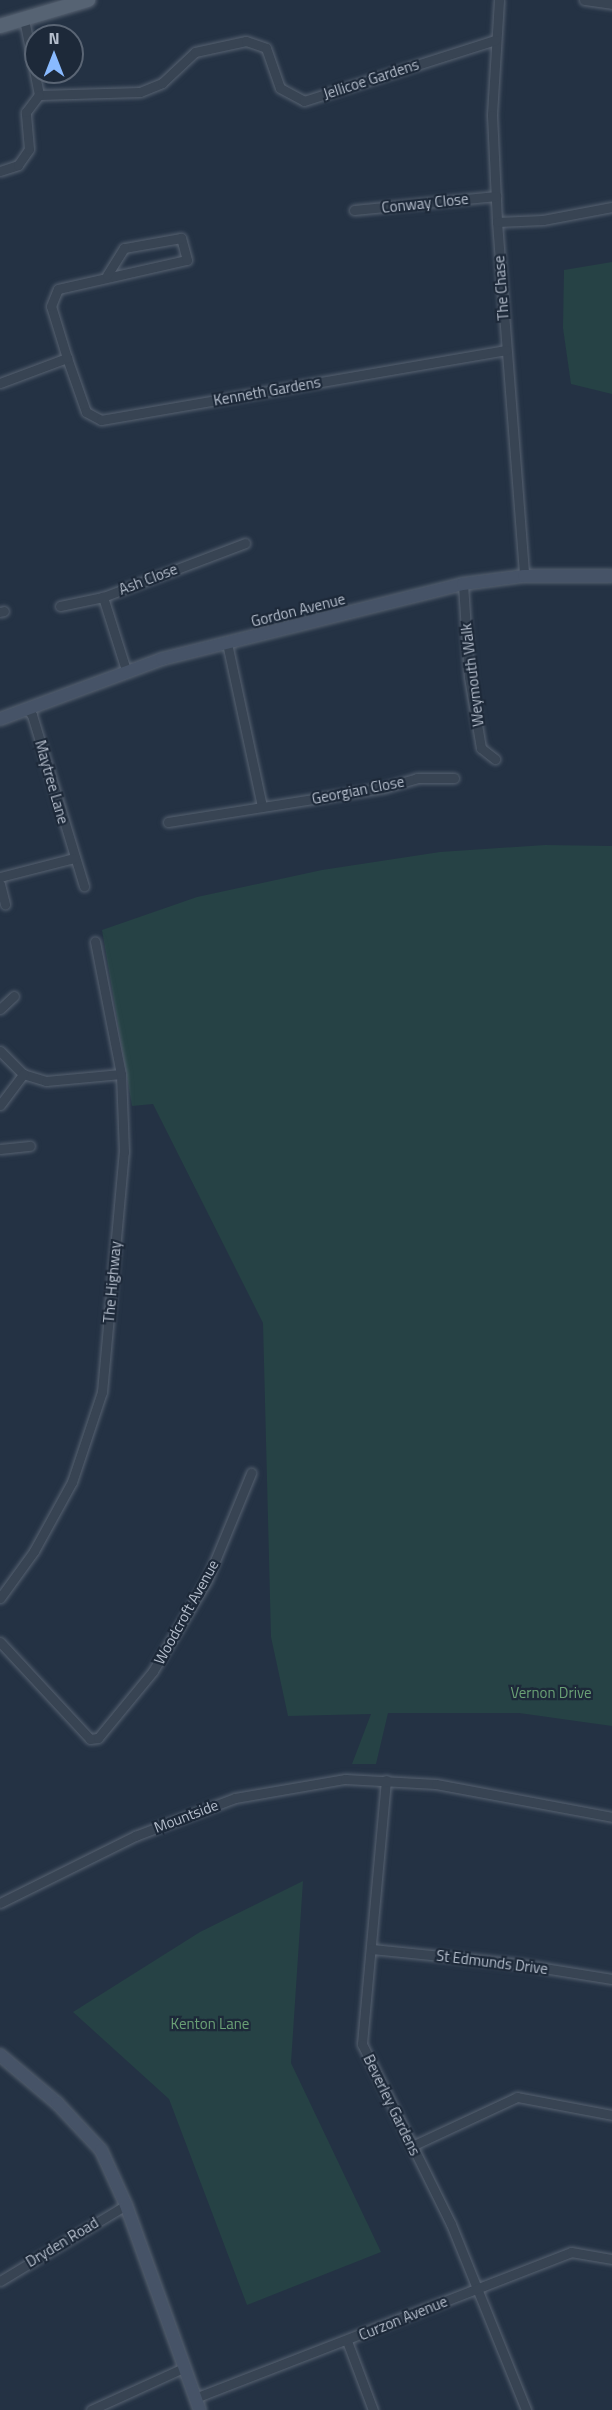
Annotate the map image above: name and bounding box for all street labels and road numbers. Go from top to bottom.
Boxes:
street label: Jellicoe Gardens [321,55,421,103]
street label: Conway Close [381,189,469,217]
street label: The Chase [490,255,512,321]
street label: Kenneth Gardens [212,373,322,409]
street label: Ash Close [116,560,180,598]
street label: Gordon Avenue [249,590,347,630]
street label: Weymouth Walk [457,622,487,728]
street label: Maytree Lane [31,738,73,826]
street label: Georgian Close [310,772,406,808]
street label: The Highway [99,1240,125,1324]
street label: Woodcroft Avenue [150,1557,222,1667]
street label: Mountside [151,1796,221,1836]
street label: St Edmunds Drive [435,1946,549,1978]
street label: Beverley Gardens [360,2051,424,2159]
street label: Dryden Road [23,2213,101,2271]
street label: Curzon Avenue [356,2292,450,2344]

